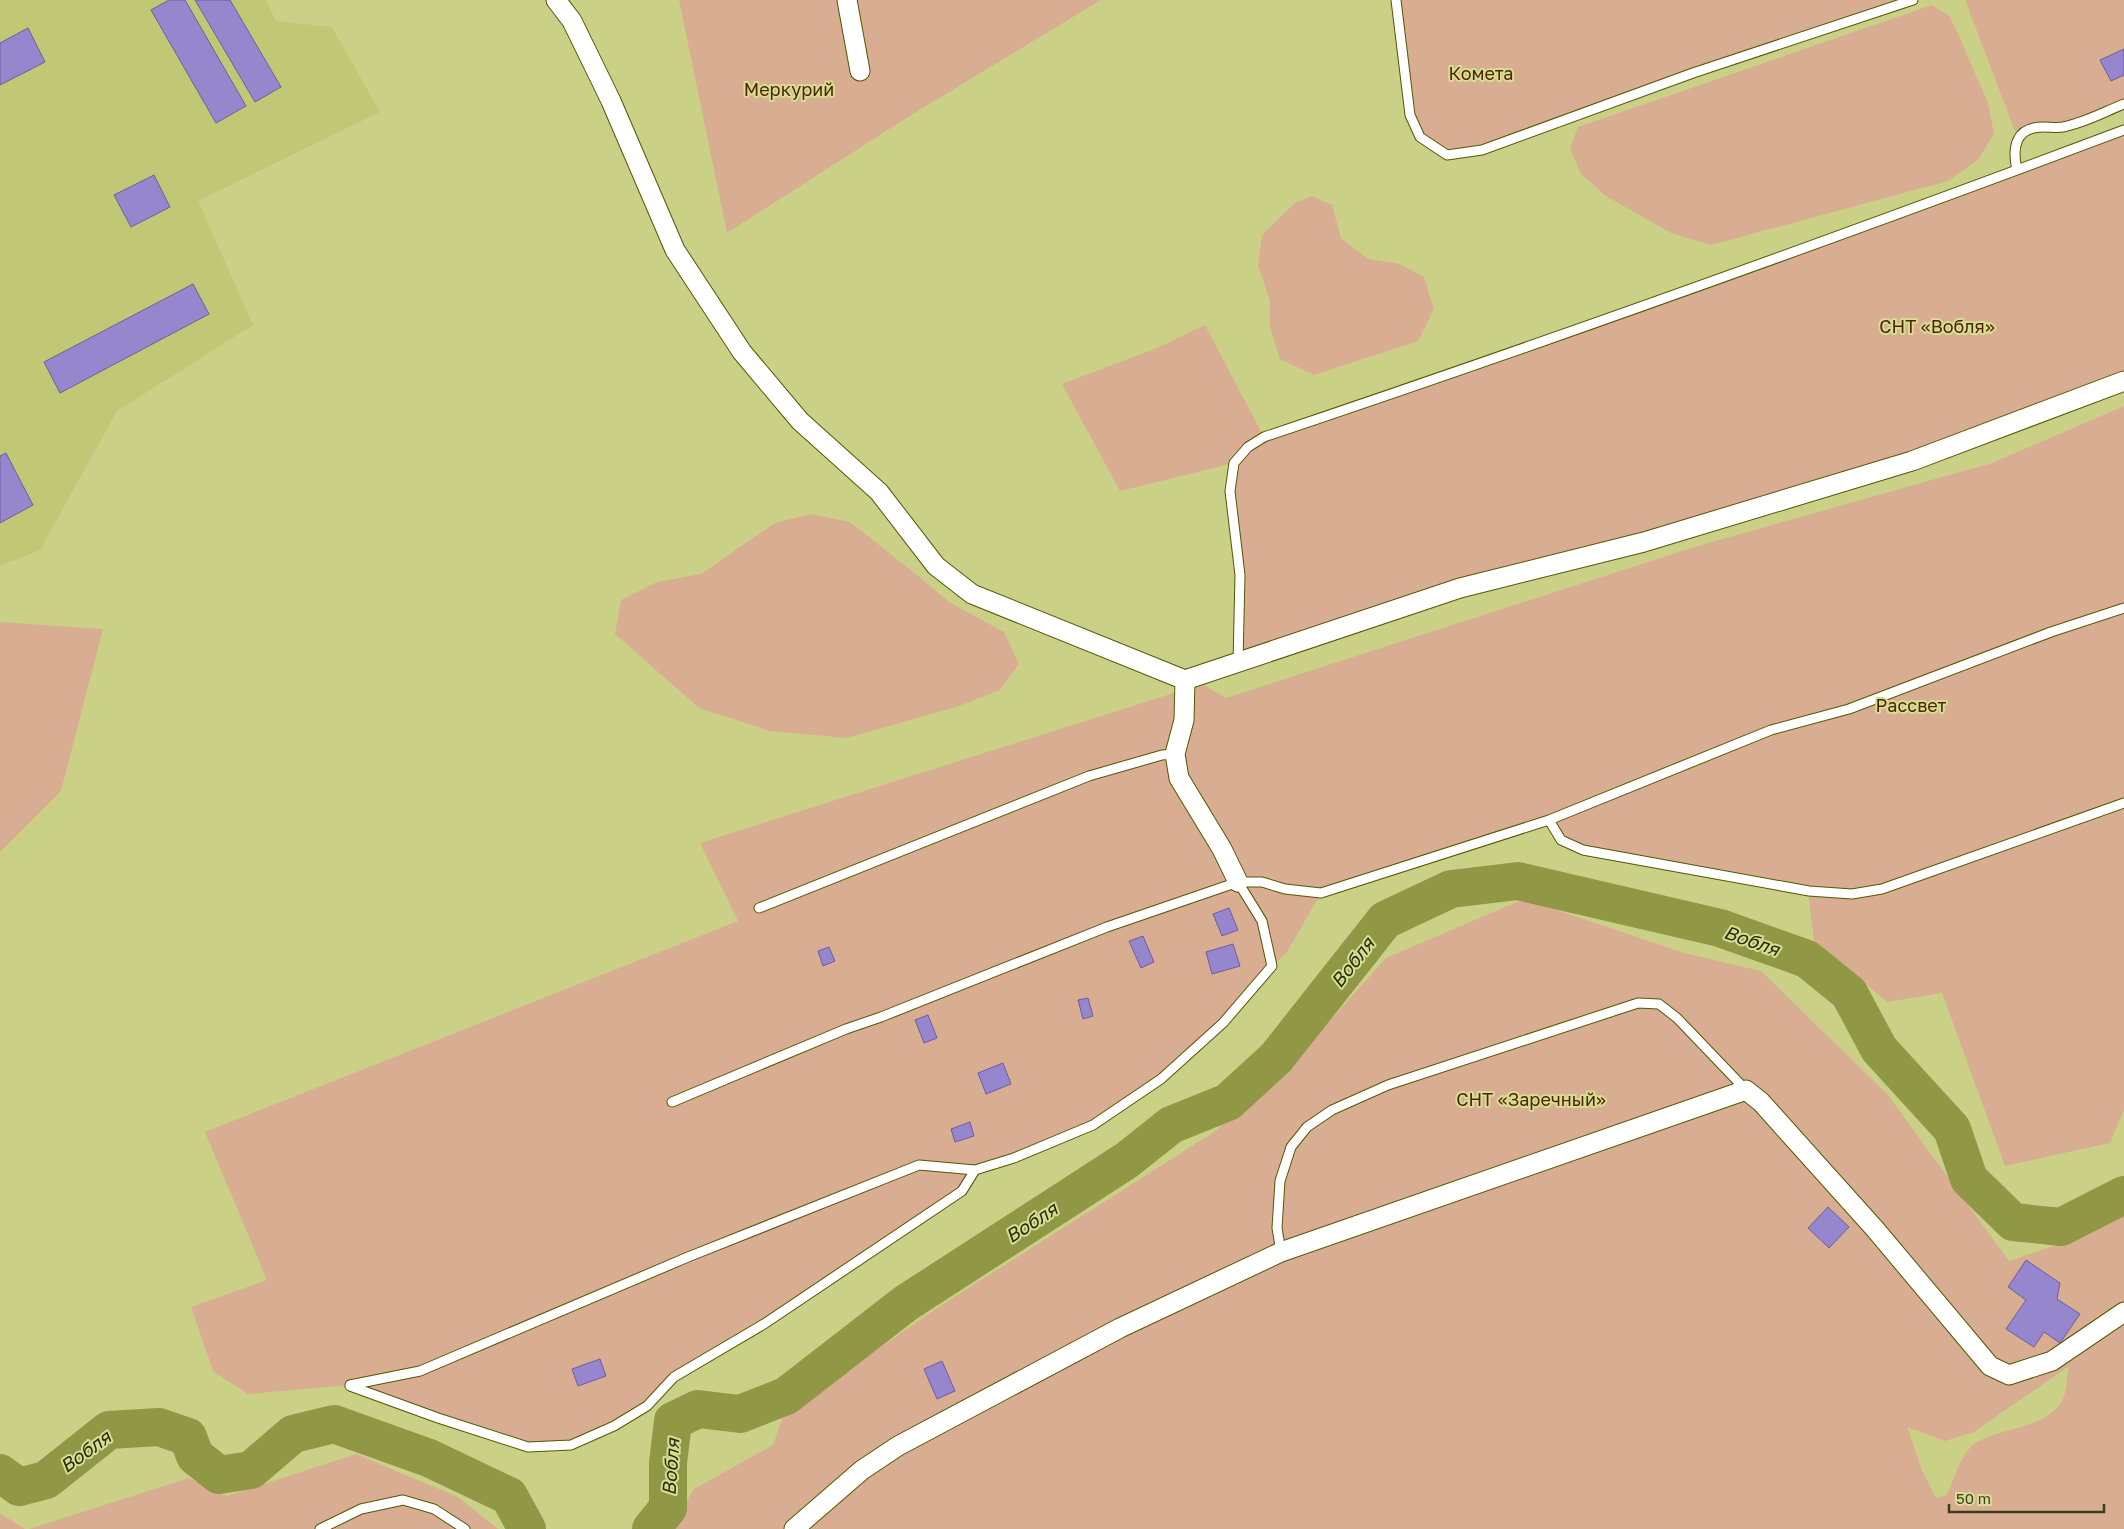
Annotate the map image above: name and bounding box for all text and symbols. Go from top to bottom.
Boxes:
park label: Комета [1449,62,1513,84]
park label: Меркурий [744,78,834,100]
park label: СНТ «Вобля» [1879,315,1995,337]
park label: Рассвет [1876,694,1947,716]
water label: Вобля [1721,920,1784,961]
water label: Вобля [1325,931,1379,992]
park label: СНТ «Заречный» [1456,1088,1606,1110]
water label: Вобля [1001,1196,1062,1247]
water label: Вобля [55,1424,116,1477]
water label: Вобля [657,1437,684,1496]
scale bar [1949,1482,2104,1514]
text: 50 m [1956,1489,1991,1507]

